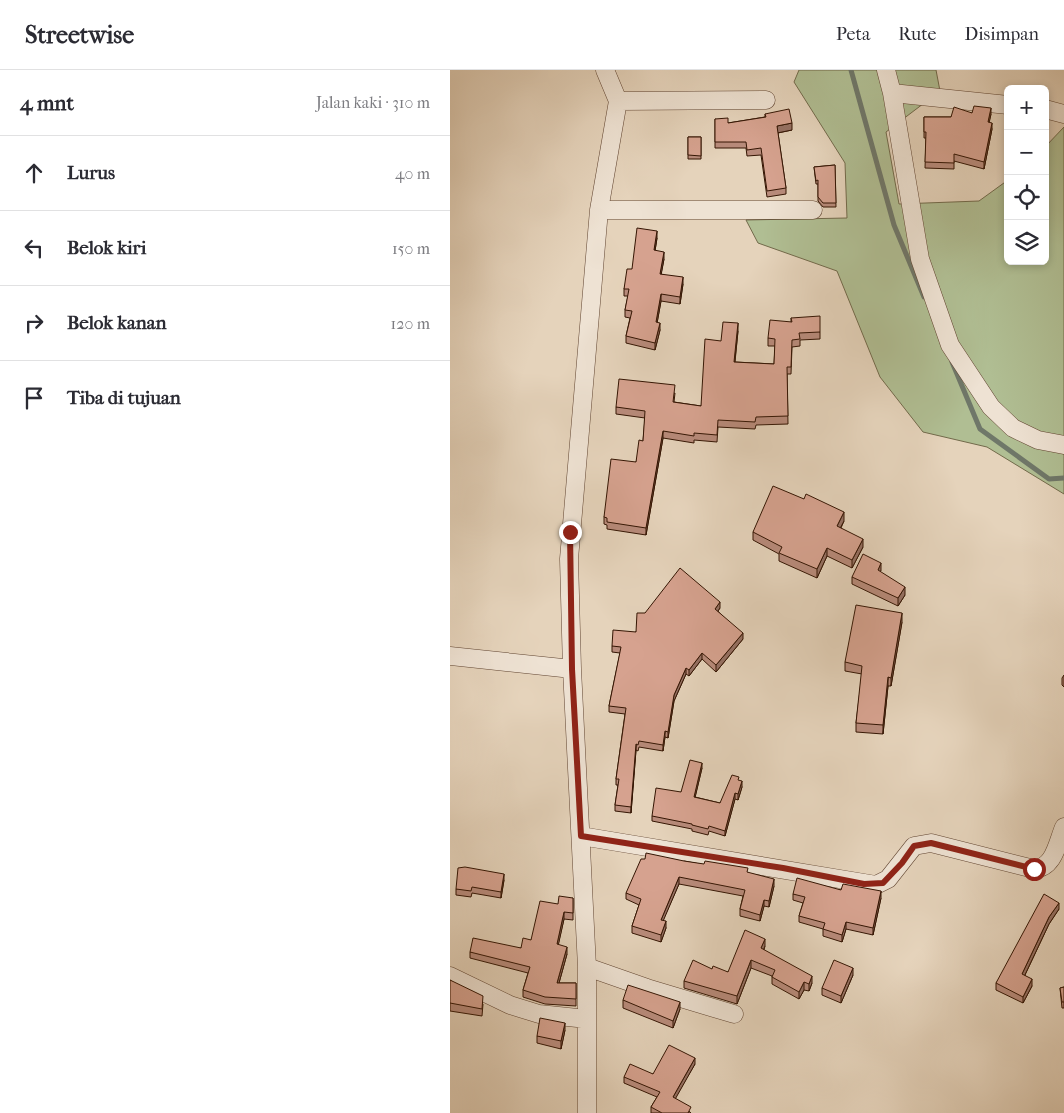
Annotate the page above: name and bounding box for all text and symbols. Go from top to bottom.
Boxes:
text: Streetwise [25,21,134,49]
text: Peta [836,24,870,45]
text: Rute [898,24,936,45]
text: Disimpan [964,24,1039,45]
map controls [1004,85,1049,265]
button: + [1004,85,1049,130]
text: 4 mnt [20,91,74,115]
text: Jalan kaki · 310 m [316,93,430,112]
button: − [1004,130,1049,175]
icon: ahead [20,159,48,187]
text: Lurus [67,162,115,184]
text: 40 m [395,164,430,183]
button: locate [1004,175,1049,220]
button: layers [1004,220,1049,265]
icon: left [20,234,48,262]
text: Belok kiri [67,237,146,259]
text: 150 m [392,239,430,258]
icon: right [20,309,48,337]
text: Belok kanan [67,312,167,334]
text: 120 m [391,314,430,333]
icon: arrive [20,384,48,412]
text: Tiba di tujuan [67,387,181,409]
route end [559,521,582,544]
route start [1023,858,1046,881]

